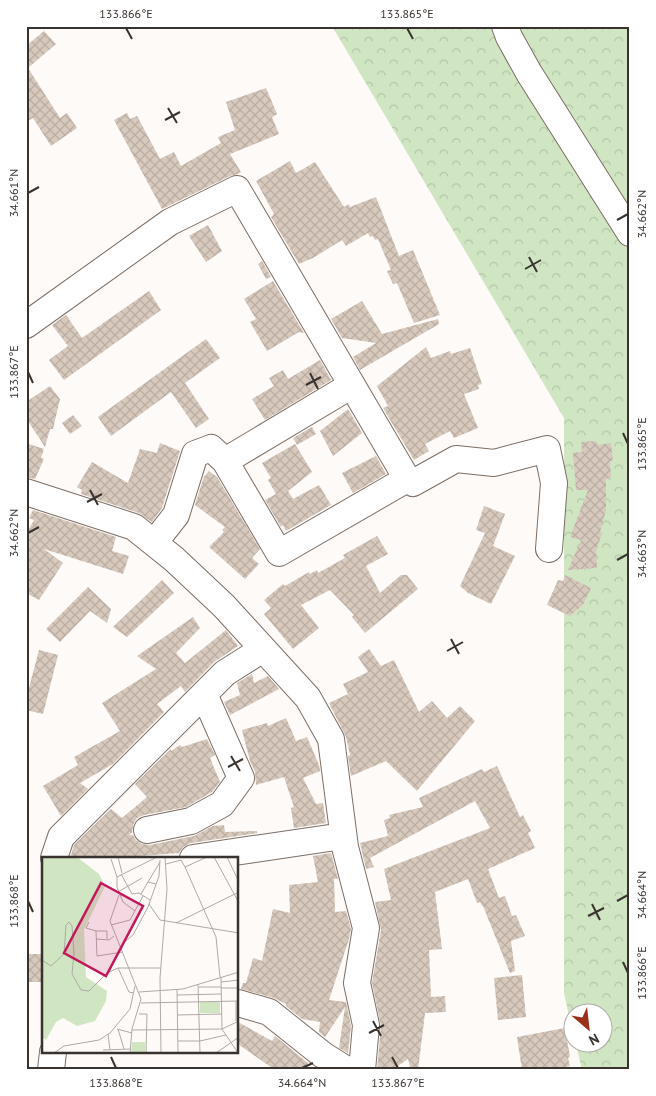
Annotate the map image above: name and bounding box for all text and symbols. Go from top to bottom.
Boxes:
text: 133.866°E [99,6,153,21]
text: 133.865°E [380,6,434,21]
text: 34.661°N [6,169,21,217]
text: 34.662°N [634,190,649,238]
text: 133.867°E [6,345,21,399]
text: 133.865°E [634,417,649,471]
text: 34.662°N [6,509,21,557]
text: 34.663°N [634,530,649,578]
inset map [42,857,239,1054]
text: 34.664°N [634,871,649,919]
text: 133.868°E [6,874,21,928]
text: 133.866°E [634,946,649,1000]
north arrow [564,1004,614,1054]
text: N [586,1029,602,1050]
text: 133.868°E [89,1075,143,1090]
text: 34.664°N [278,1075,326,1090]
text: 133.867°E [371,1075,425,1090]

